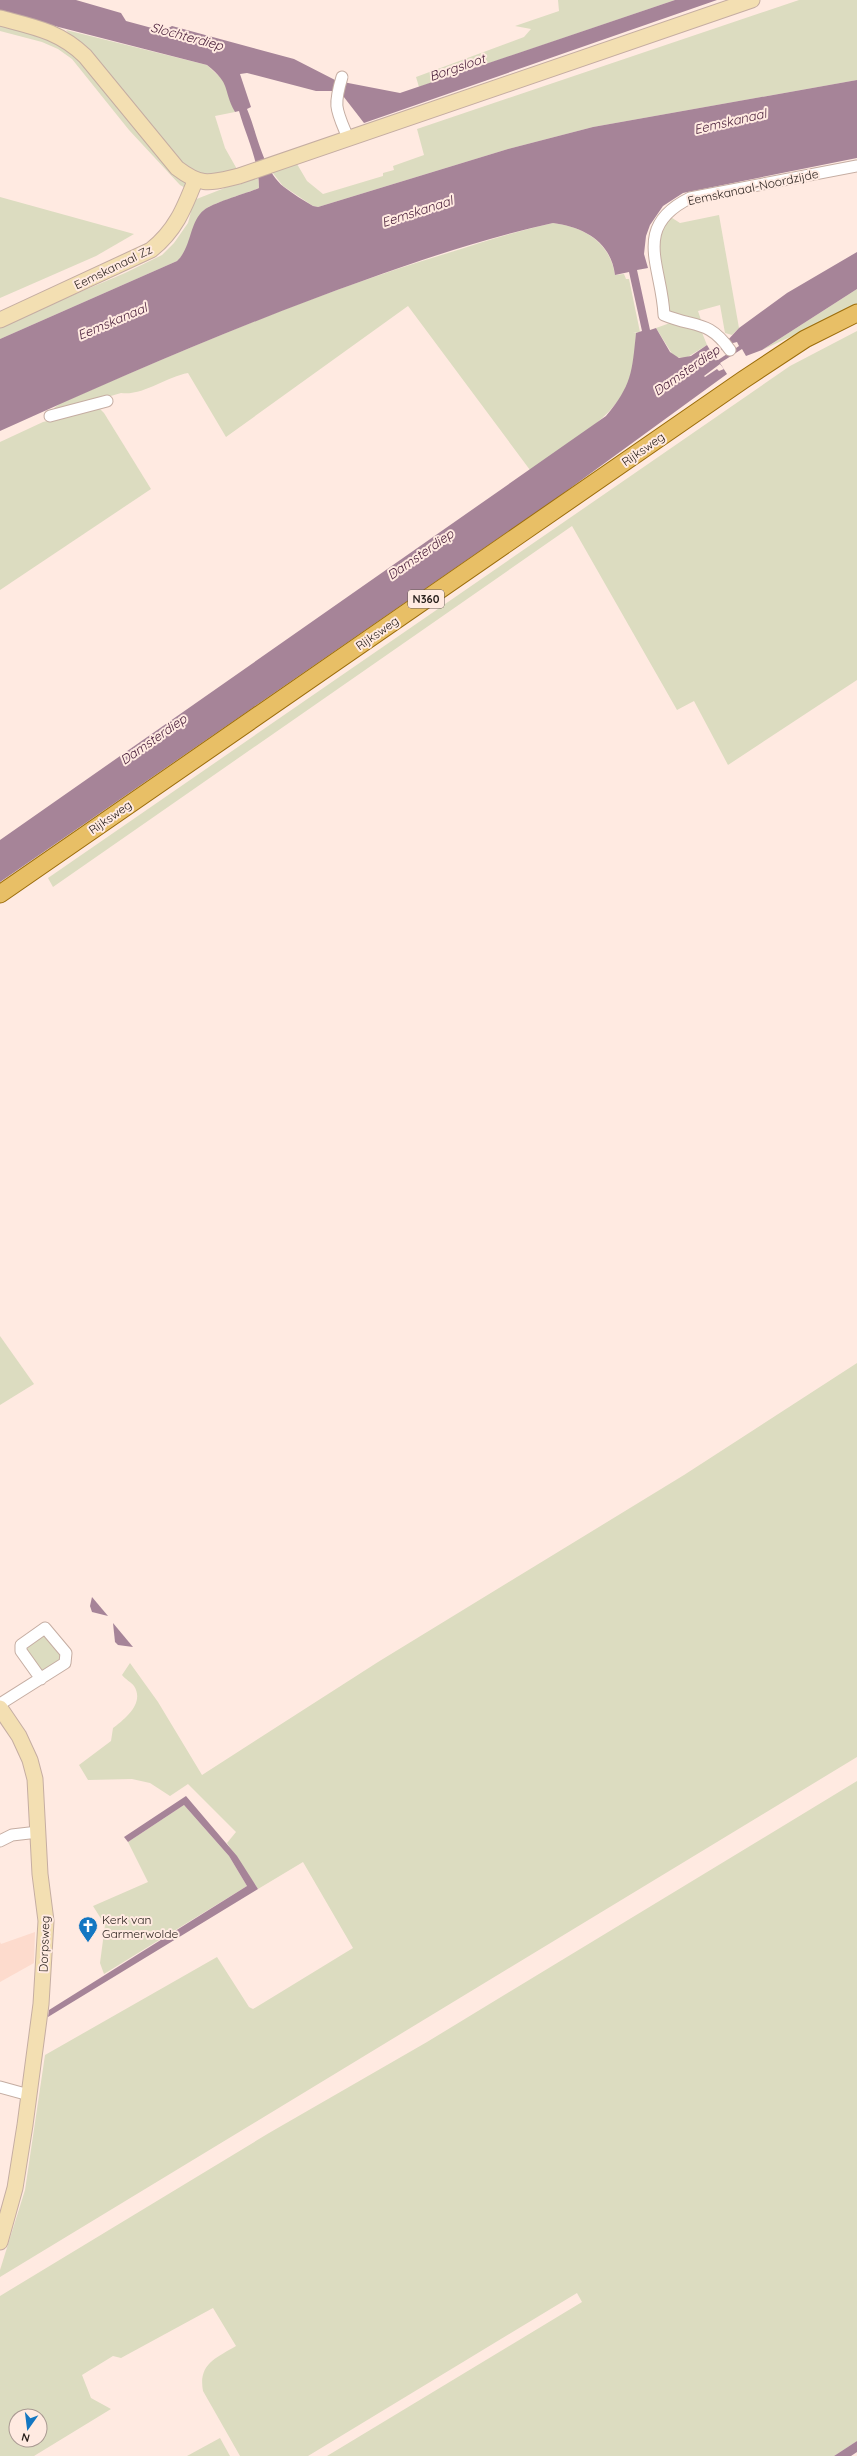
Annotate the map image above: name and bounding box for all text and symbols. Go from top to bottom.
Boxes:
water label: Slochterdiep [149,19,226,54]
water label: Borgsloot [427,49,489,84]
water label: Eemskanaal [692,104,770,137]
street label: Eemskanaal-Noordzijde [686,166,820,208]
water label: Eemskanaal [379,191,456,230]
street label: Eemskanaal Zz [72,242,155,292]
water label: Eemskanaal [75,298,151,343]
water label: Damsterdiep [650,341,723,399]
street label: Rijksweg [619,429,667,469]
water label: Damsterdiep [384,525,457,583]
road number: N360 [408,590,444,608]
street label: Rijksweg [353,613,401,653]
water label: Damsterdiep [117,710,190,768]
street label: Rijksweg [86,797,134,837]
place label: Kerk van Garmerwolde [102,1912,179,1941]
street label: Dorpsweg [36,1915,52,1973]
church icon: Kerk van Garmerwolde [77,1915,99,1943]
north arrow [8,2408,48,2448]
text: N [20,2430,31,2445]

